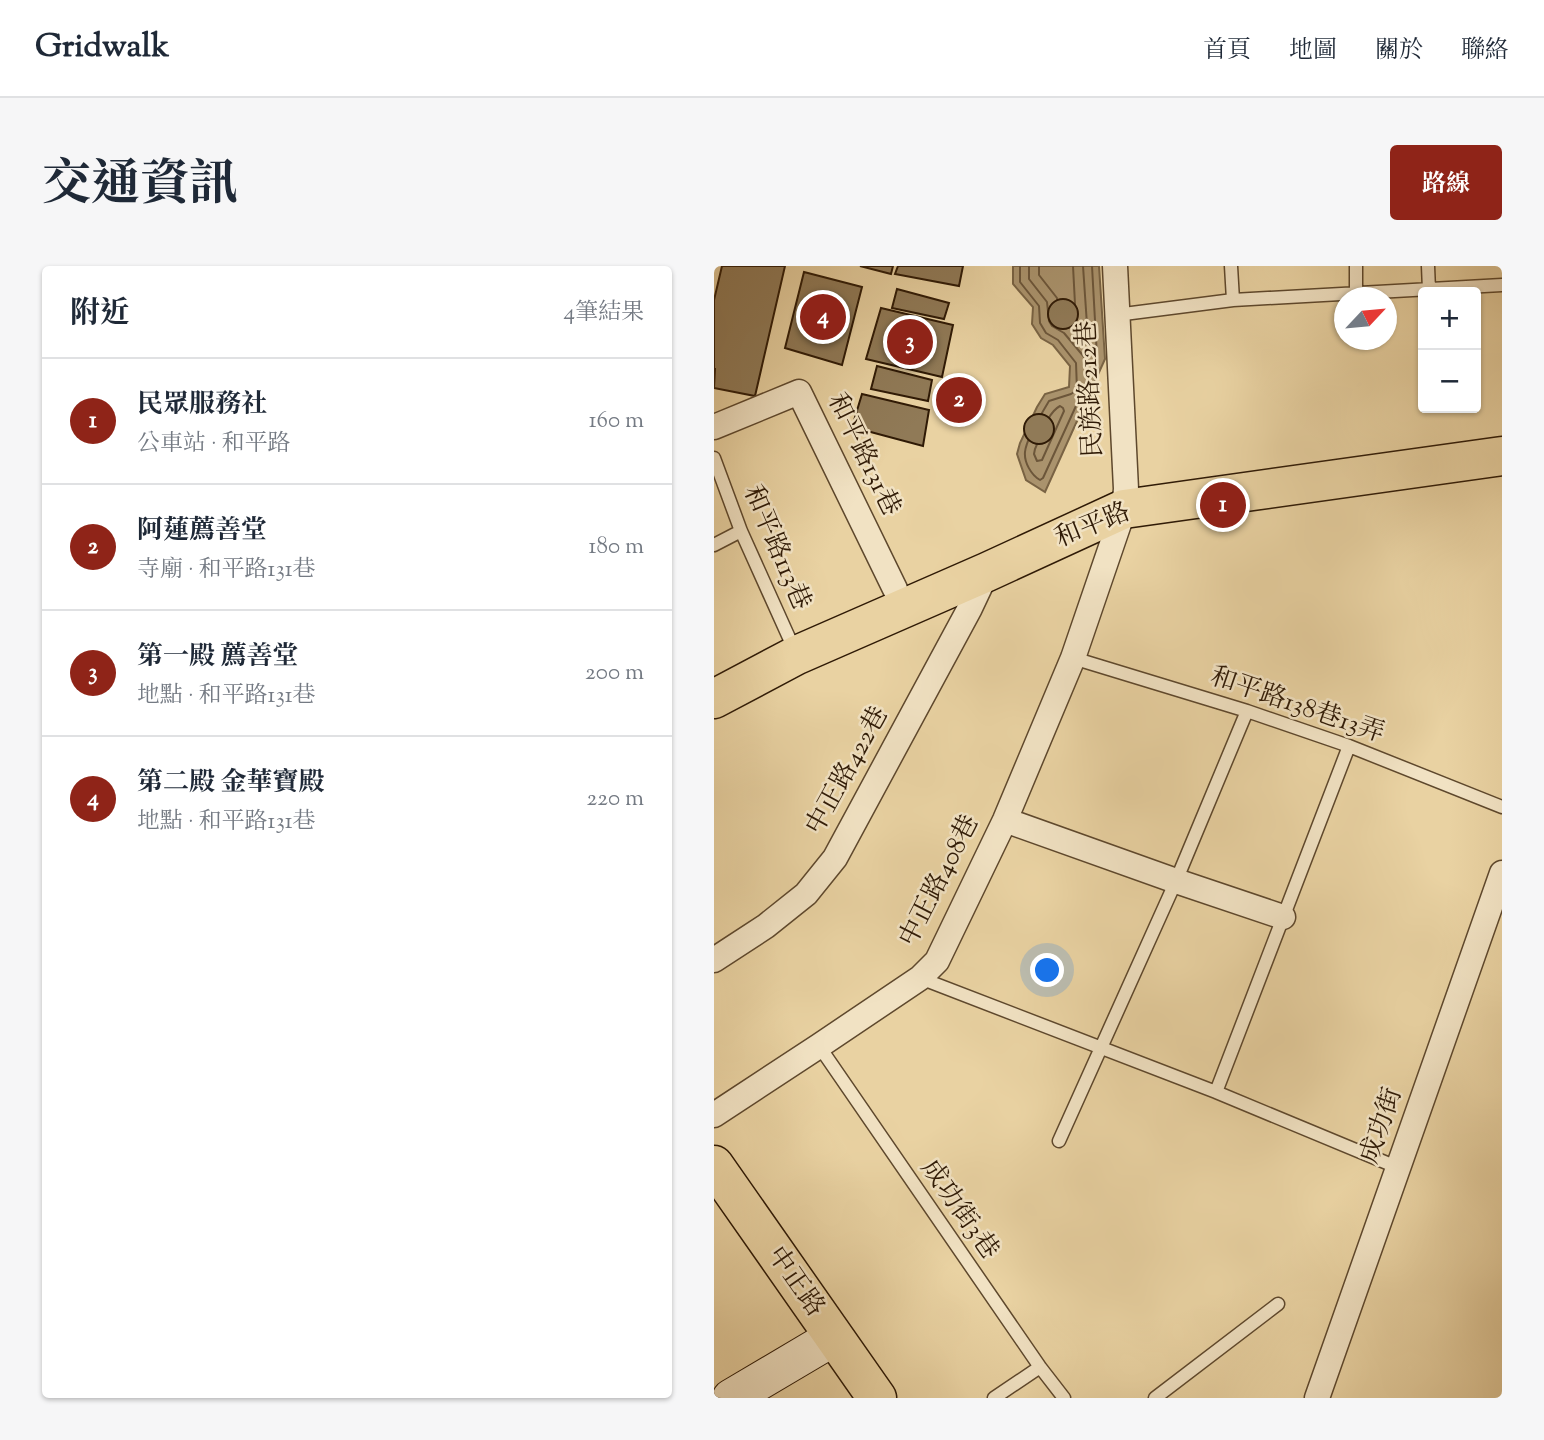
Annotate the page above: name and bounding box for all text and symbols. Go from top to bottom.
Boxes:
text: Gridwalk [35,24,169,72]
text: 首頁 [1203,34,1251,68]
text: 地圖 [1289,34,1337,68]
text: 關於 [1375,34,1423,68]
text: 聯絡 [1461,34,1509,68]
button: 路線 [1390,145,1502,220]
text: 交通資訊 [42,152,238,222]
north arrow [1334,287,1397,350]
map controls [1418,287,1481,413]
button: + [1418,287,1481,350]
pin: 4 [800,291,846,343]
text: 附近 [70,293,130,336]
text: 4筆結果 [563,297,644,330]
pin: 3 [887,316,933,368]
street label: 民族路212巷 [1069,320,1113,458]
button: − [1418,350,1481,413]
pin: 2 [936,374,982,426]
text: 民眾服務社 [137,387,267,424]
street label: 和平路131巷 [817,387,909,523]
text: 1 [89,405,97,438]
text: 160 m [589,405,644,438]
text: 公車站 · 和平路 [137,428,291,461]
pin: 1 [1200,479,1246,531]
street label: 和平路113巷 [733,480,819,616]
street label: 和平路 [1050,494,1136,558]
text: 阿蓮薦善堂 [137,513,267,550]
text: 2 [88,531,98,564]
text: 180 m [589,531,644,564]
text: 寺廟 · 和平路131巷 [137,554,316,587]
text: 第一殿 薦善堂 [137,639,299,676]
text: 3 [88,657,98,690]
text: 200 m [585,657,644,690]
street label: 和平路138巷13弄 [1205,659,1389,753]
text: 地點 · 和平路131巷 [137,680,316,713]
street label: 中正路422巷 [798,700,898,842]
text: 第二殿 金華寶殿 [137,765,325,802]
text: 4 [87,783,99,816]
text: 220 m [586,783,644,816]
text: 地點 · 和平路131巷 [137,806,316,839]
street label: 中正路408巷 [891,809,989,953]
your location [1030,953,1064,987]
street label: 成功街 [1352,1083,1412,1169]
street label: 成功街3巷 [911,1152,1007,1268]
street label: 中正路 [757,1239,833,1325]

